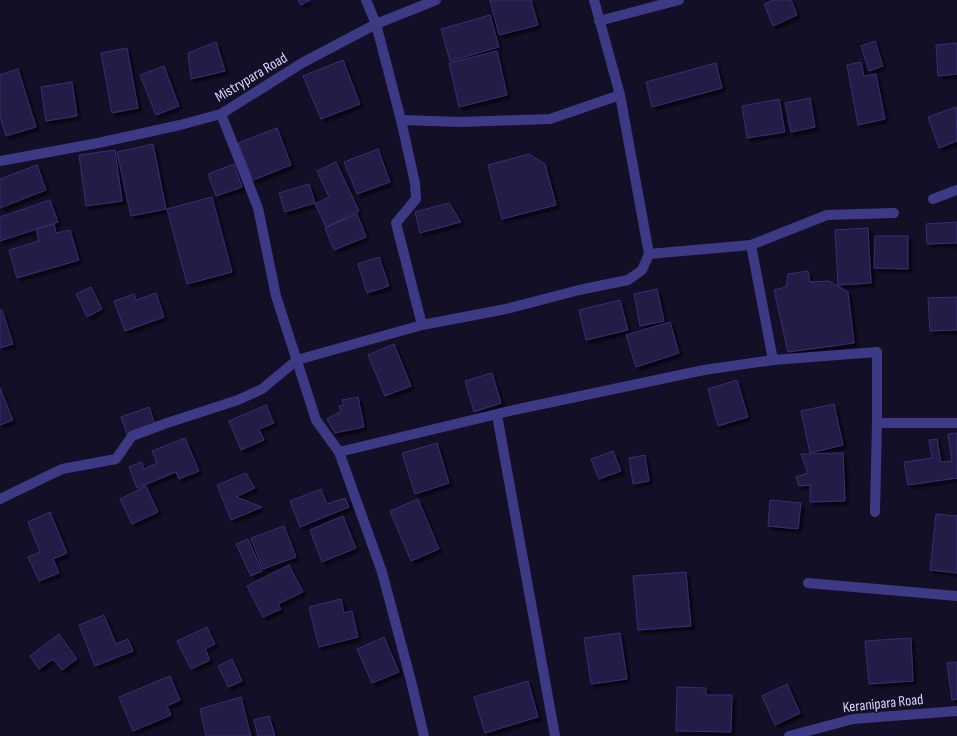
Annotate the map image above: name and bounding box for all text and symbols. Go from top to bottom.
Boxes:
street label: Mistrypara Road [212,48,291,106]
street label: Keranipara Road [842,690,924,717]

